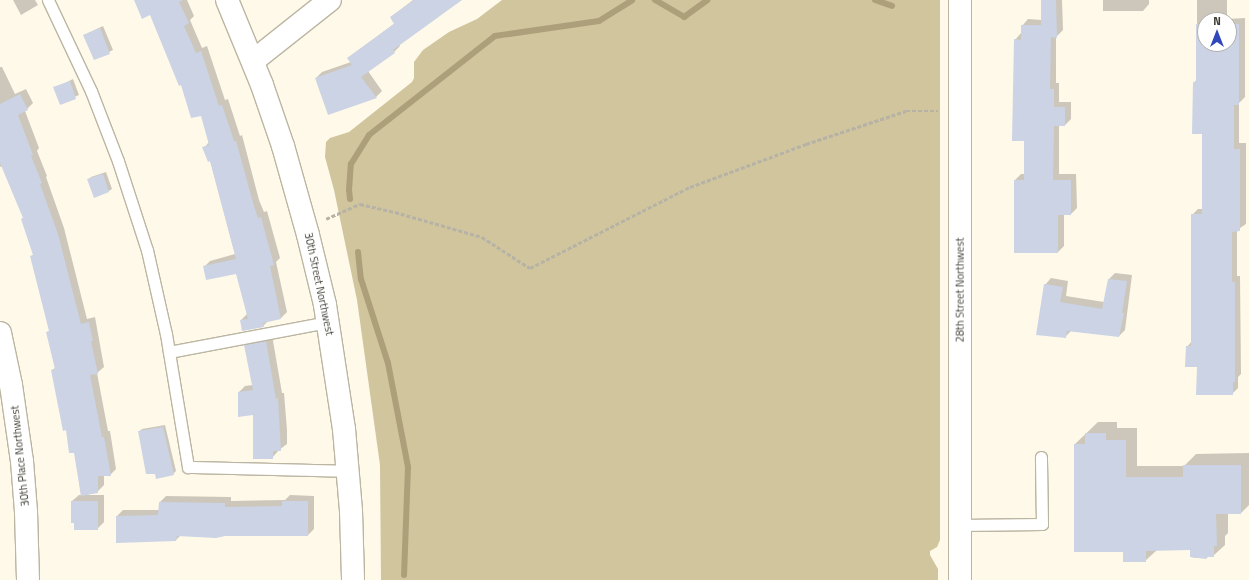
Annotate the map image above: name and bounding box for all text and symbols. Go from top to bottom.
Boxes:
north arrow [1197,12,1237,52]
text: N [1213,13,1221,29]
street label: 30th Street Northwest [302,231,336,337]
street label: 28th Street Northwest [953,238,967,342]
street label: 30th Place Northwest [8,405,32,507]

